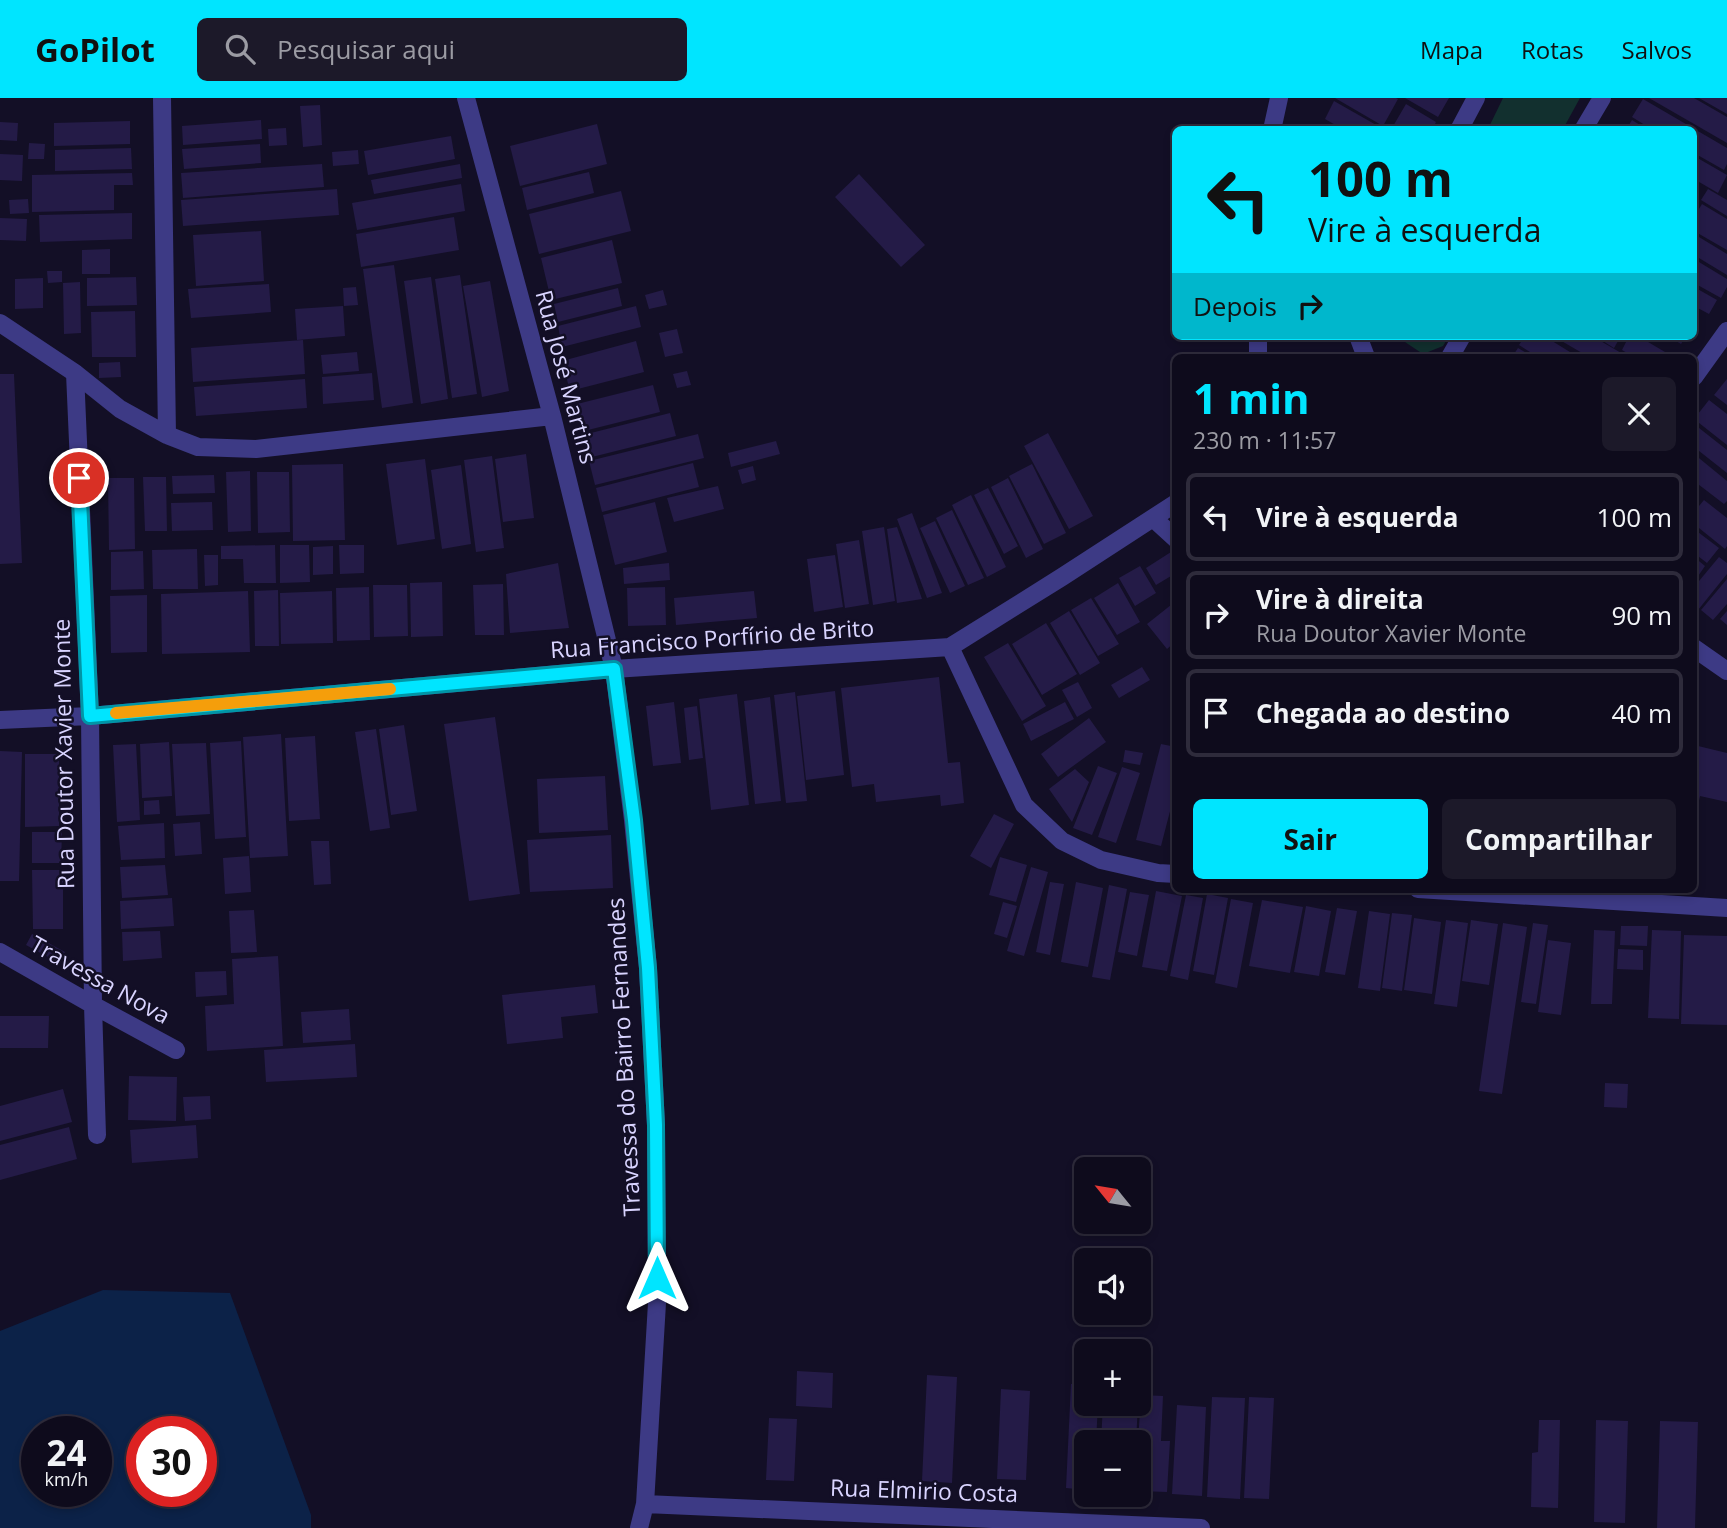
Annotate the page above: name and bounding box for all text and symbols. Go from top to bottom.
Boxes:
search box [197,18,687,81]
text: GoPilot [35,27,155,72]
icon: search [221,30,259,68]
text: Pesquisar aqui [277,31,455,67]
text: Mapa [1420,33,1483,66]
text: Rotas [1521,33,1584,66]
text: Salvos [1622,33,1692,66]
text: 100 m [1308,145,1453,211]
icon: left [1193,154,1284,245]
text: Vire à esquerda [1308,208,1541,251]
street label: Rua José Martins [528,286,606,467]
icon: right [1291,287,1329,325]
text: Depois [1193,288,1277,324]
text: 1 min [1193,369,1310,426]
button: close [1602,377,1676,451]
text: 230 m · 11:57 [1193,424,1336,456]
pin [49,448,109,508]
icon: arrive [60,459,98,497]
icon: left [1197,498,1235,536]
text: Vire à esquerda [1256,499,1458,535]
text: 100 m [1597,499,1672,535]
text: Vire à direita [1256,581,1424,617]
icon: right [1197,596,1235,634]
text: 90 m [1611,597,1672,633]
street label: Rua Francisco Porfírio de Brito [549,611,875,665]
text: Rua Doutor Xavier Monte [1256,617,1527,649]
street label: Rua Doutor Xavier Monte [45,619,81,890]
icon: arrive [1197,694,1235,732]
text: Chegada ao destino [1256,695,1510,731]
text: 40 m [1611,695,1672,731]
button: Sair [1193,799,1428,879]
button: Compartilhar [1442,799,1676,879]
street label: Travessa do Bairro Fernandes [599,897,647,1217]
street label: Travessa Nova [25,927,176,1031]
north arrow [1074,1157,1152,1234]
map controls [1074,1157,1151,1507]
position arrow [620,1241,694,1315]
button: sound [1074,1248,1151,1325]
button: + [1074,1339,1151,1416]
speed limit sign: 30 [126,1416,217,1507]
text: 24 [46,1429,87,1476]
button: − [1074,1430,1151,1507]
text: km/h [45,1467,88,1491]
street label: Rua Elmirio Costa [830,1471,1019,1509]

